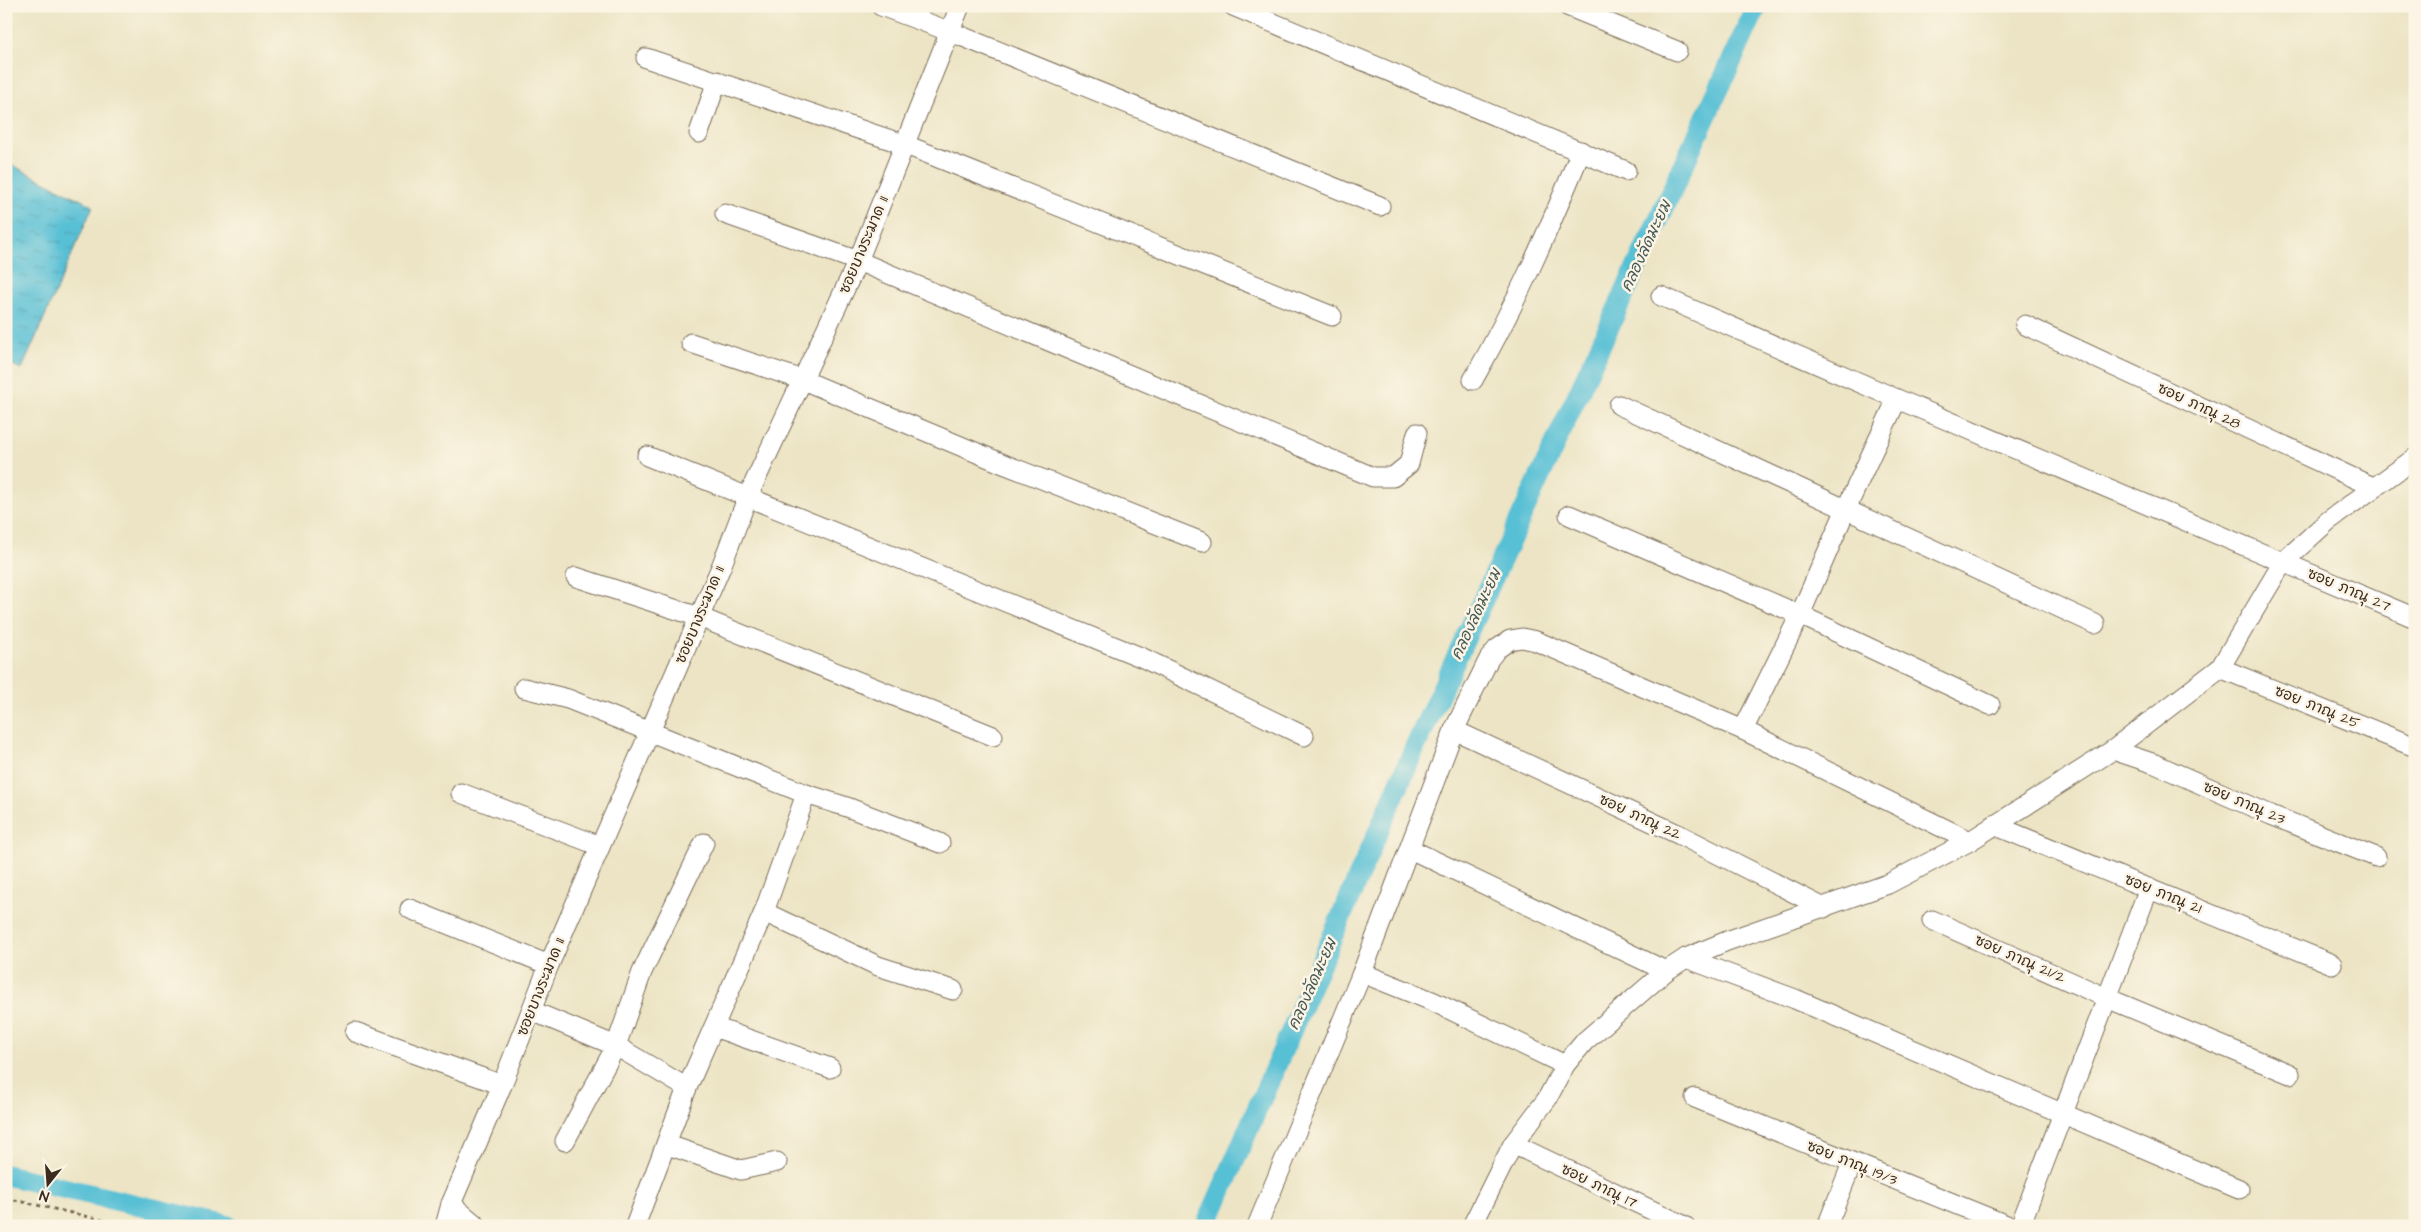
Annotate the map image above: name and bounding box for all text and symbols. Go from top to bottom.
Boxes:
street label: ซอยบางระมาด 11 [834,193,894,297]
water label: คลองลัดมะยม [1615,196,1677,295]
street label: ซอย ภาณุ 28 [2154,378,2244,435]
street label: ซอยบางระมาด 11 [670,563,730,667]
street label: ซอย ภาณุ 27 [2304,563,2394,617]
water label: คลองลัดมะยม [1445,564,1507,663]
street label: ซอย ภาณุ 25 [2271,680,2363,734]
street label: ซอย ภาณุ 23 [2200,776,2289,830]
street label: ซอย ภาณุ 22 [1596,789,1685,845]
street label: ซอย ภาณุ 21 [2121,869,2205,919]
street label: ซอย ภาณุ 21/2 [1971,930,2069,989]
water label: คลองลัดมะยม [1282,933,1343,1033]
street label: ซอยบางระมาด 11 [512,935,570,1039]
street label: ซอย ภาณุ 19/3 [1804,1135,1901,1191]
street label: ซอย ภาณุ 17 [1557,1159,1641,1213]
north arrow [22,1160,72,1210]
text: N [37,1185,52,1206]

